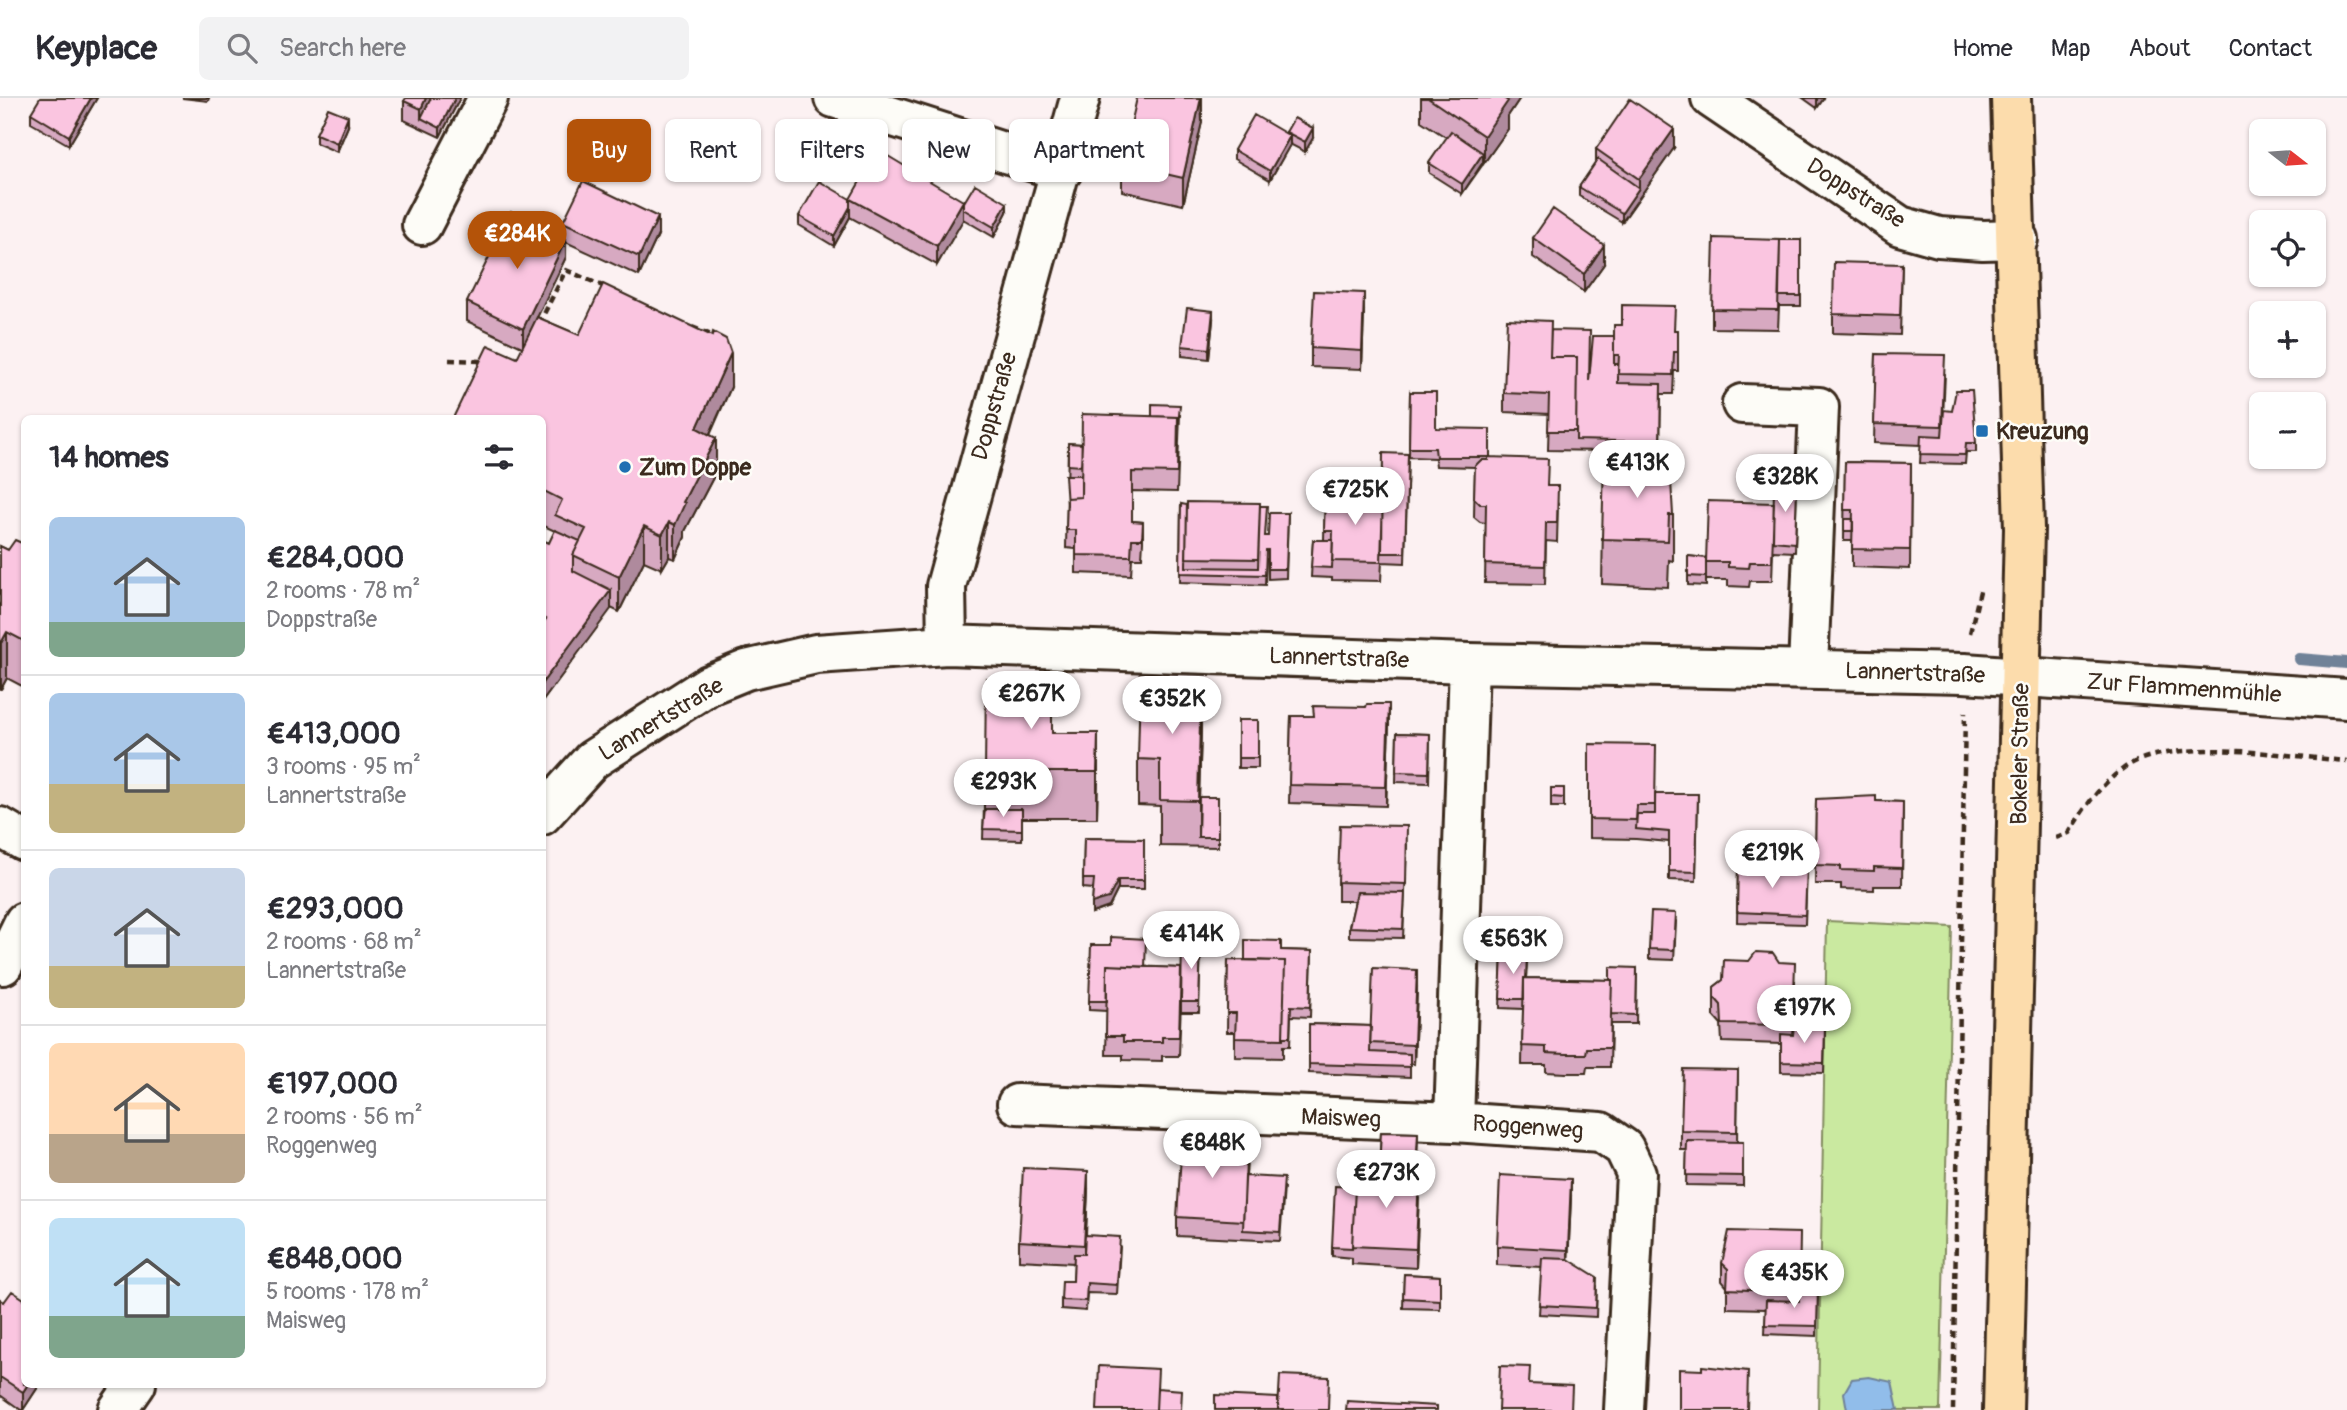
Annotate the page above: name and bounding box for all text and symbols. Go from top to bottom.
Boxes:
search box [199,17,689,80]
text: Keyplace [35,28,157,69]
icon: search [223,29,261,67]
text: Search here [279,32,406,64]
text: Home [1952,34,2013,63]
text: Map [2051,34,2091,63]
text: About [2129,34,2191,63]
text: Contact [2229,34,2312,63]
chip: Buy [567,119,651,182]
chip: Rent [665,119,761,182]
chip: Filters [775,119,888,182]
chip: New [902,119,995,182]
chip: Apartment [1009,119,1169,182]
north arrow [2249,119,2326,196]
map controls [2249,119,2326,469]
street label: Doppstraße [1801,151,1911,235]
button: locate [2249,210,2326,287]
pin: €284K [468,212,566,271]
text: €284K [484,219,550,248]
button: + [2249,301,2326,378]
street label: Doppstraße [965,348,1023,463]
button: − [2249,392,2326,469]
place label: Kreuzung [1996,417,2089,446]
marker: Kreuzung [1974,423,1990,439]
icon: filters [480,438,518,476]
text: 14 homes [49,439,169,476]
pin: €413K [1588,440,1686,500]
text: €413K [1605,448,1669,477]
place label: Zum Doppe [639,453,752,482]
pin: €328K [1736,454,1834,514]
marker: Zum Doppe [617,459,633,475]
text: €328K [1752,462,1818,491]
pin: €725K [1306,468,1404,527]
text: €725K [1322,475,1388,504]
text: €284,000 [266,539,404,576]
icon: home [105,545,189,629]
text: 2 rooms · 78 m² [266,576,420,605]
text: Doppstraße [266,605,377,634]
street label: Lannertstraße [1268,641,1410,675]
street label: Lannertstraße [1844,656,1986,690]
street label: Zur Flammenmühle [2086,667,2283,709]
street label: Lannertstraße [593,670,729,768]
pin: €267K [982,672,1080,731]
pin: €352K [1123,676,1221,736]
text: €267K [997,679,1065,708]
street label: Bokeler Straße [2004,682,2036,825]
text: €352K [1138,684,1206,713]
text: €413,000 [266,715,401,752]
icon: home [105,721,189,805]
text: 3 rooms · 95 m² [266,752,421,781]
pin: €293K [954,760,1052,819]
text: €293K [970,767,1036,796]
text: Lannertstraße [266,781,406,810]
pin: €219K [1723,830,1821,890]
text: €219K [1741,838,1803,867]
text: €293,000 [266,890,404,927]
icon: home [105,896,189,980]
pin: €414K [1142,912,1240,971]
pin: €563K [1464,916,1562,976]
text: €414K [1159,919,1223,948]
text: €563K [1479,924,1547,953]
text: 2 rooms · 68 m² [266,927,422,956]
text: Lannertstraße [266,956,406,985]
pin: €197K [1755,986,1853,1045]
text: €197K [1773,993,1835,1022]
text: €197,000 [266,1065,398,1102]
icon: home [105,1071,189,1155]
text: 2 rooms · 56 m² [266,1102,423,1131]
street label: Maisweg [1300,1102,1382,1134]
street label: Roggenweg [1472,1109,1584,1145]
pin: €848K [1163,1121,1261,1180]
text: €848K [1179,1128,1245,1157]
text: Roggenweg [266,1131,377,1160]
pin: €273K [1337,1150,1435,1210]
text: €273K [1353,1158,1419,1187]
text: €848,000 [266,1240,403,1277]
icon: home [105,1246,189,1330]
pin: €435K [1745,1250,1843,1310]
text: €435K [1760,1258,1828,1287]
text: 5 rooms · 178 m² [266,1277,429,1306]
text: Maisweg [266,1306,346,1335]

